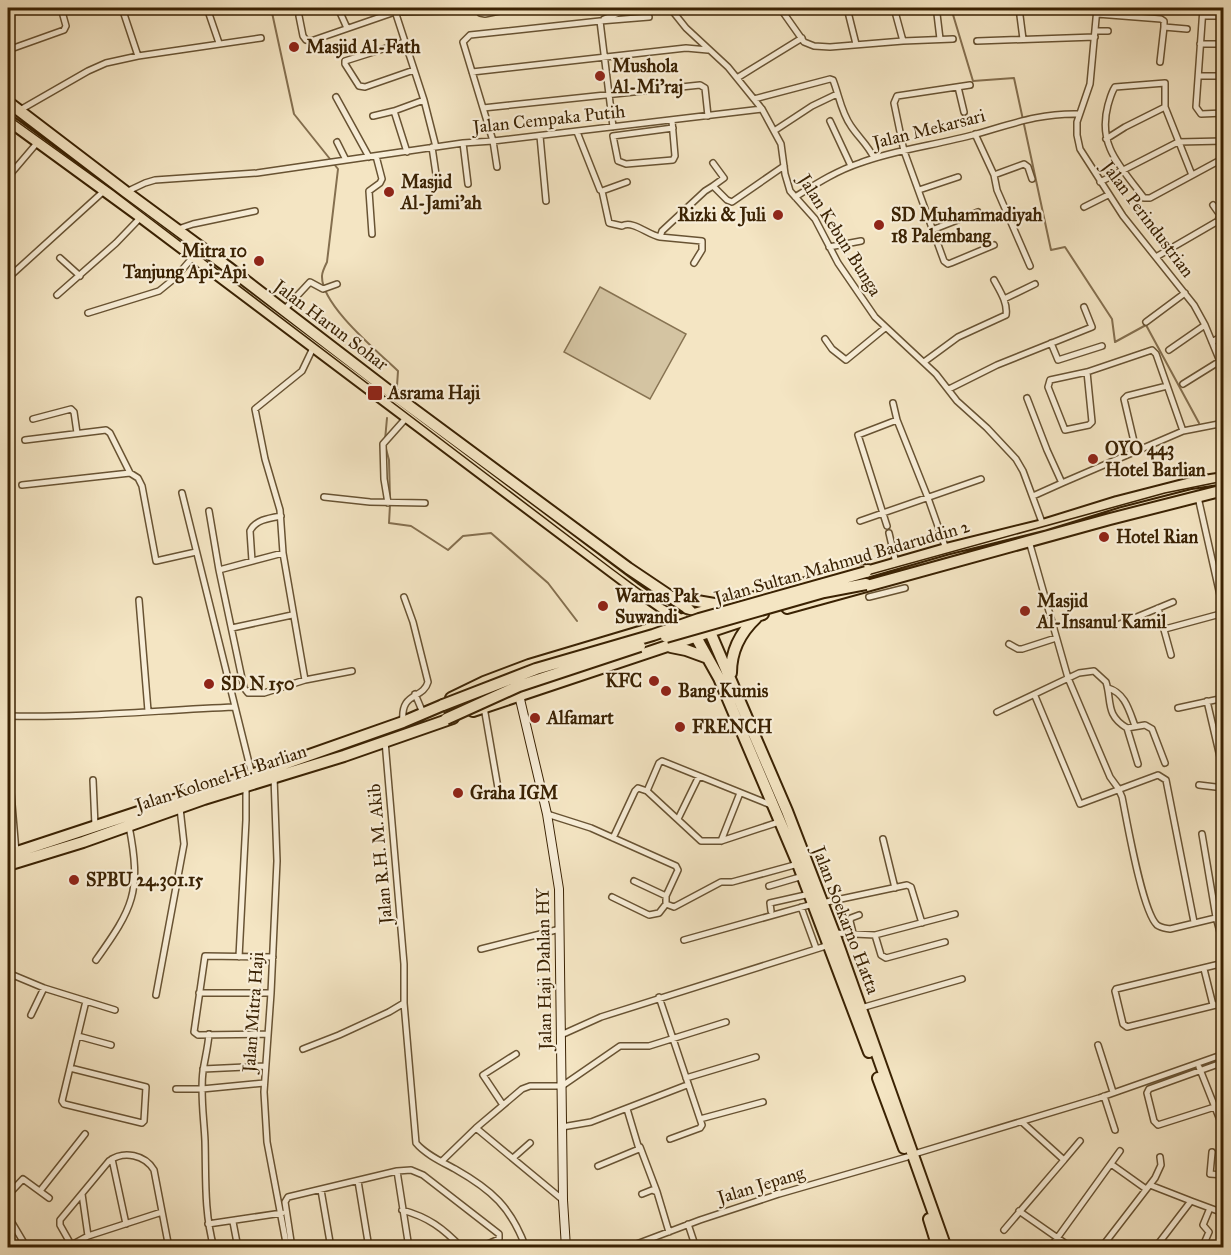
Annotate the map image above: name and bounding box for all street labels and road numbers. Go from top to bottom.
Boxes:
street label: Jalan Cempaka Putih [470,100,626,139]
street label: Jalan Mekarsari [869,104,988,155]
street label: Jalan Perindustrian [1095,155,1199,282]
street label: Jalan Kebun Bunga [792,168,887,301]
street label: Jalan Harun Sohar [267,274,393,376]
street label: Jalan Sultan Mahmud Badaruddin 2 [710,515,973,611]
street label: Jalan Kolonel H. Barlian [131,740,310,818]
street label: Jalan R.H. M. Akib [363,783,398,927]
street label: Jalan Soekarno Hatta [806,841,884,998]
street label: Jalan Haji Dahlan HY [532,887,557,1052]
street label: Jalan Mitra Haji [238,951,269,1075]
street label: Jalan Jepang [713,1161,808,1210]

